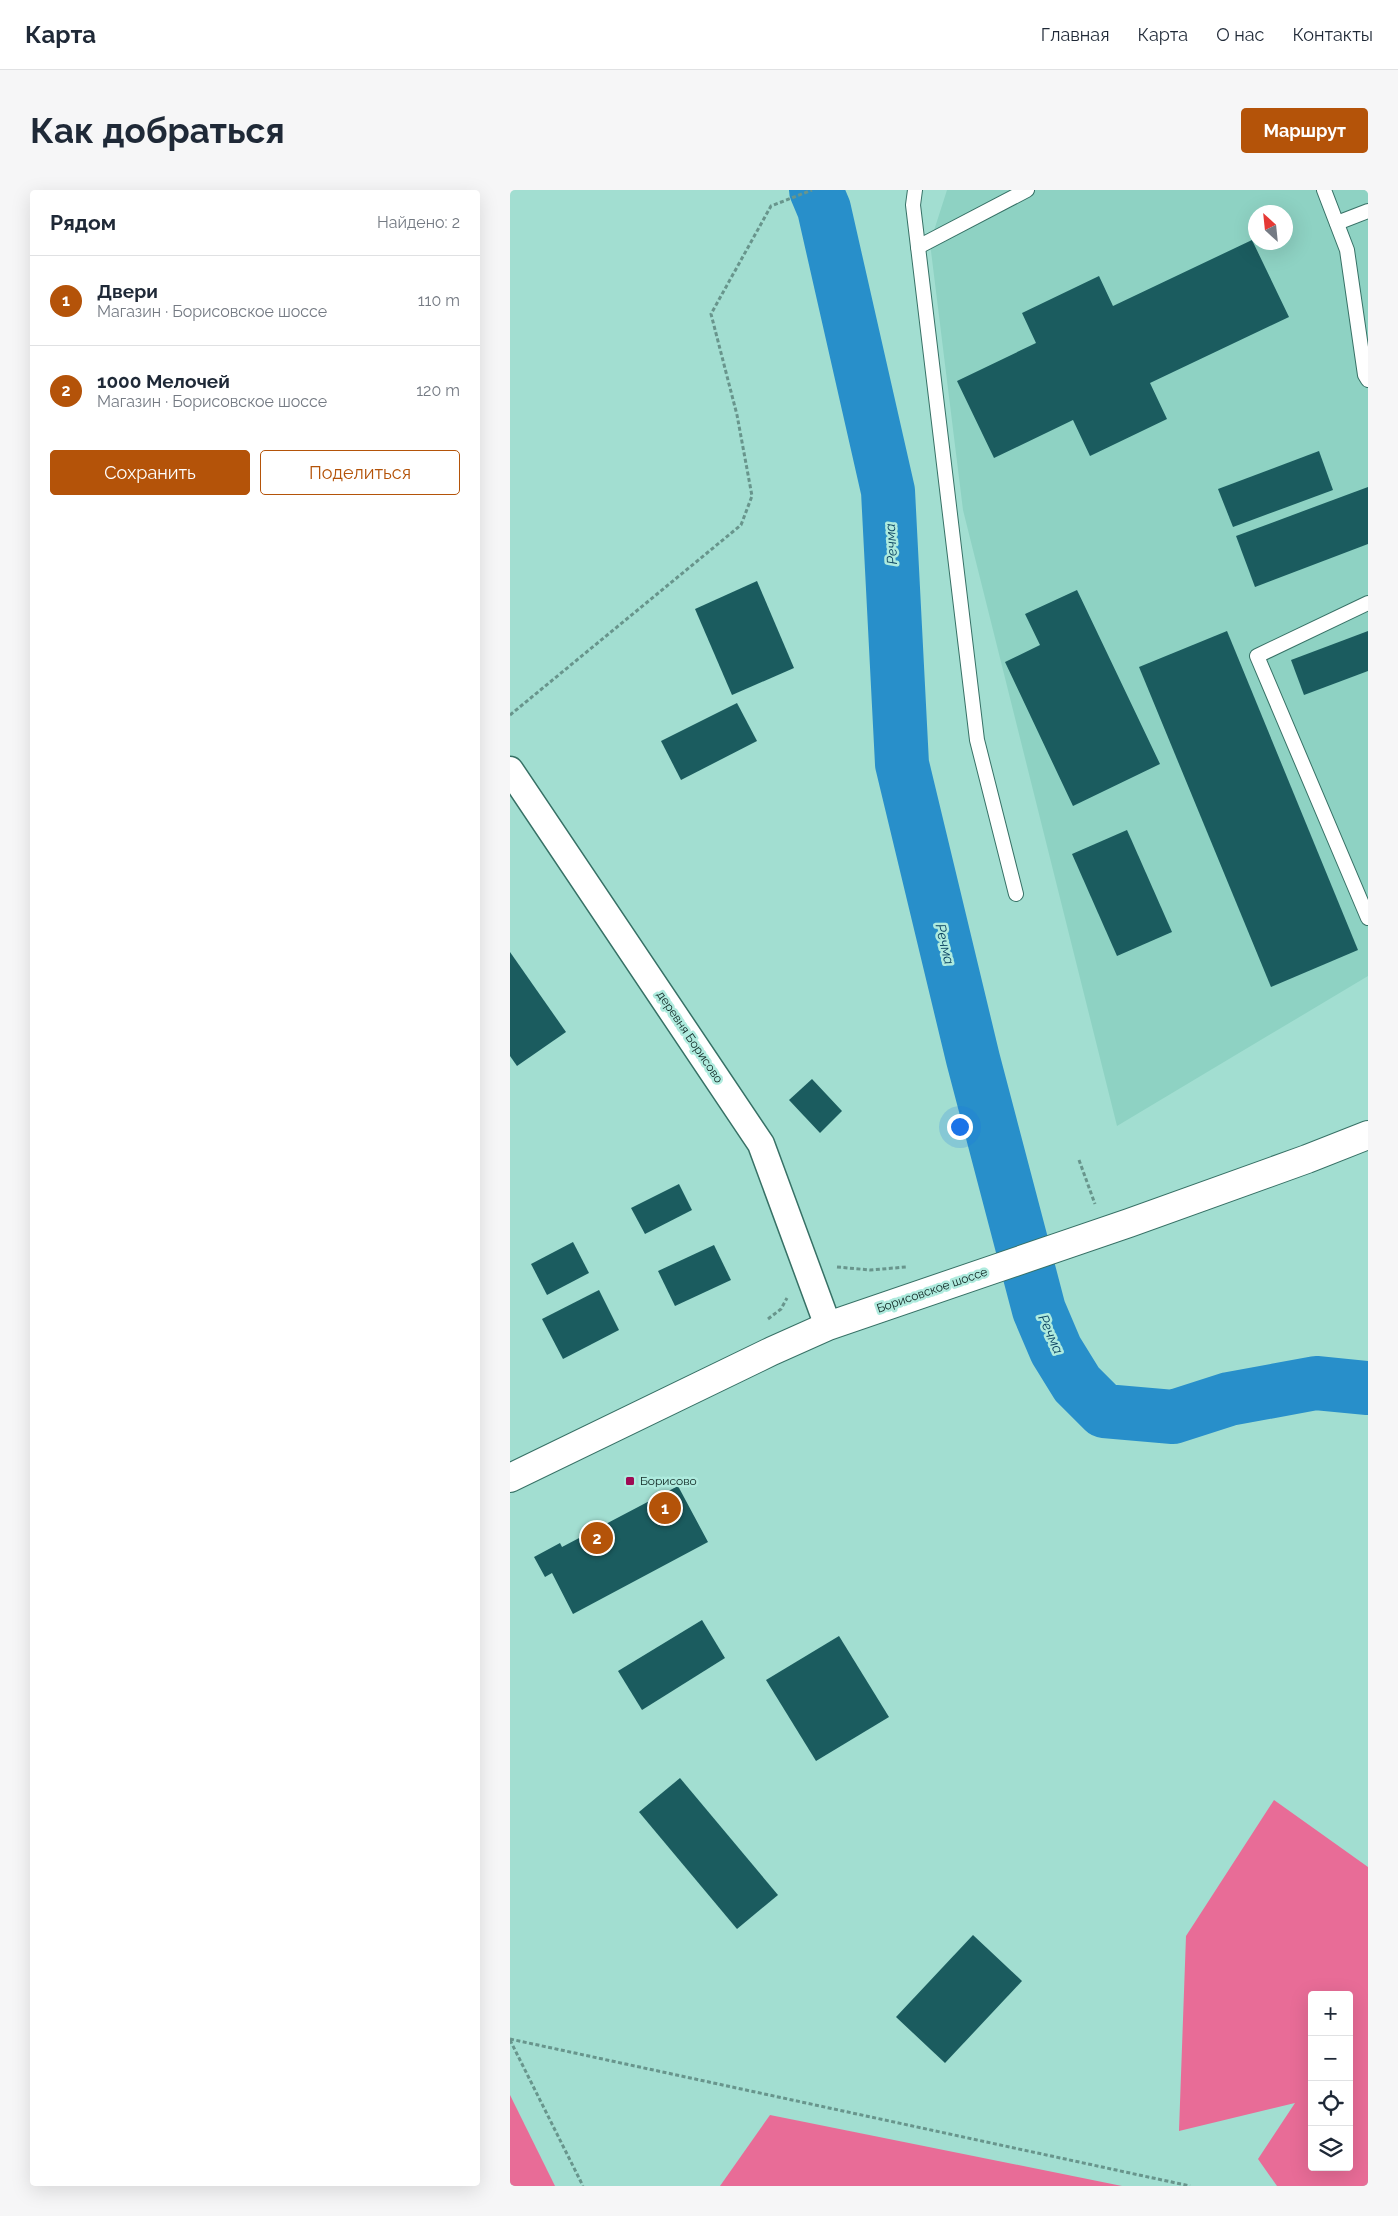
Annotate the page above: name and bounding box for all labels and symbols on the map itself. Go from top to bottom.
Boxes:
north arrow [1248,205,1293,250]
water label: Речма [882,523,900,565]
water label: Речма [933,922,957,966]
street label: деревня Борисово [654,988,726,1086]
your location [947,1114,973,1140]
street label: Борисовское шоссе [875,1264,989,1316]
water label: Речма [1035,1312,1067,1356]
place label: Борисово [640,1474,697,1488]
marker: Борисово [624,1475,636,1487]
pin: 1 [649,1489,681,1527]
pin: 2 [581,1519,613,1557]

